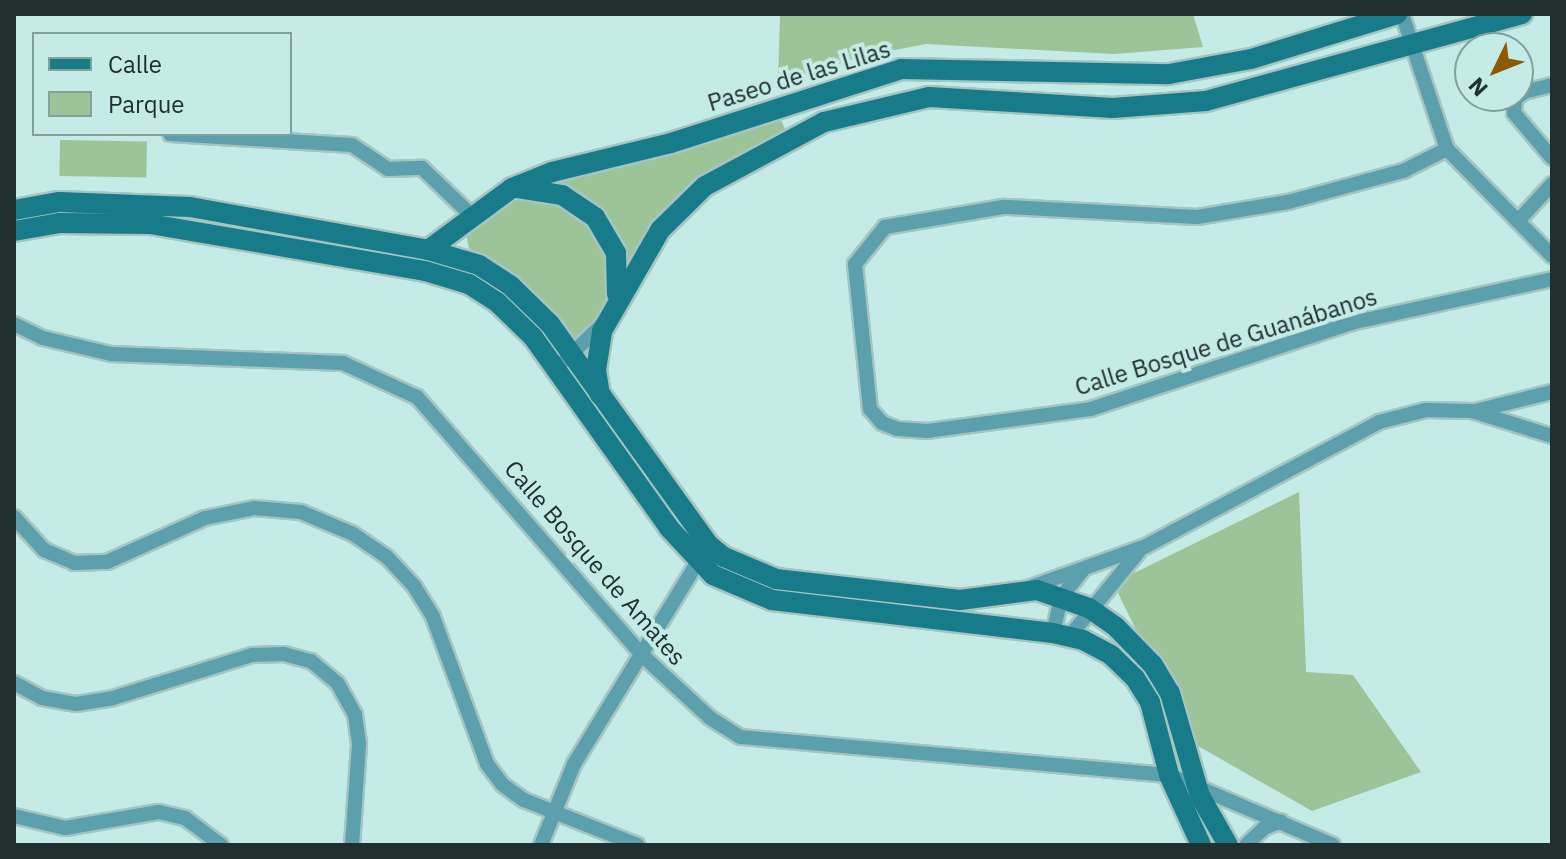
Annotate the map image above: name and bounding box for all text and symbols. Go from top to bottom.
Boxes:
legend [32,32,292,136]
north arrow [1454,32,1534,112]
street label: Paseo de las Lilas [704,35,894,117]
text: Calle [108,48,162,80]
text: N [1462,72,1494,103]
text: Parque [108,88,185,120]
street label: Calle Bosque de Guanábanos [1071,282,1381,402]
street label: Calle Bosque de Amates [498,455,692,671]

